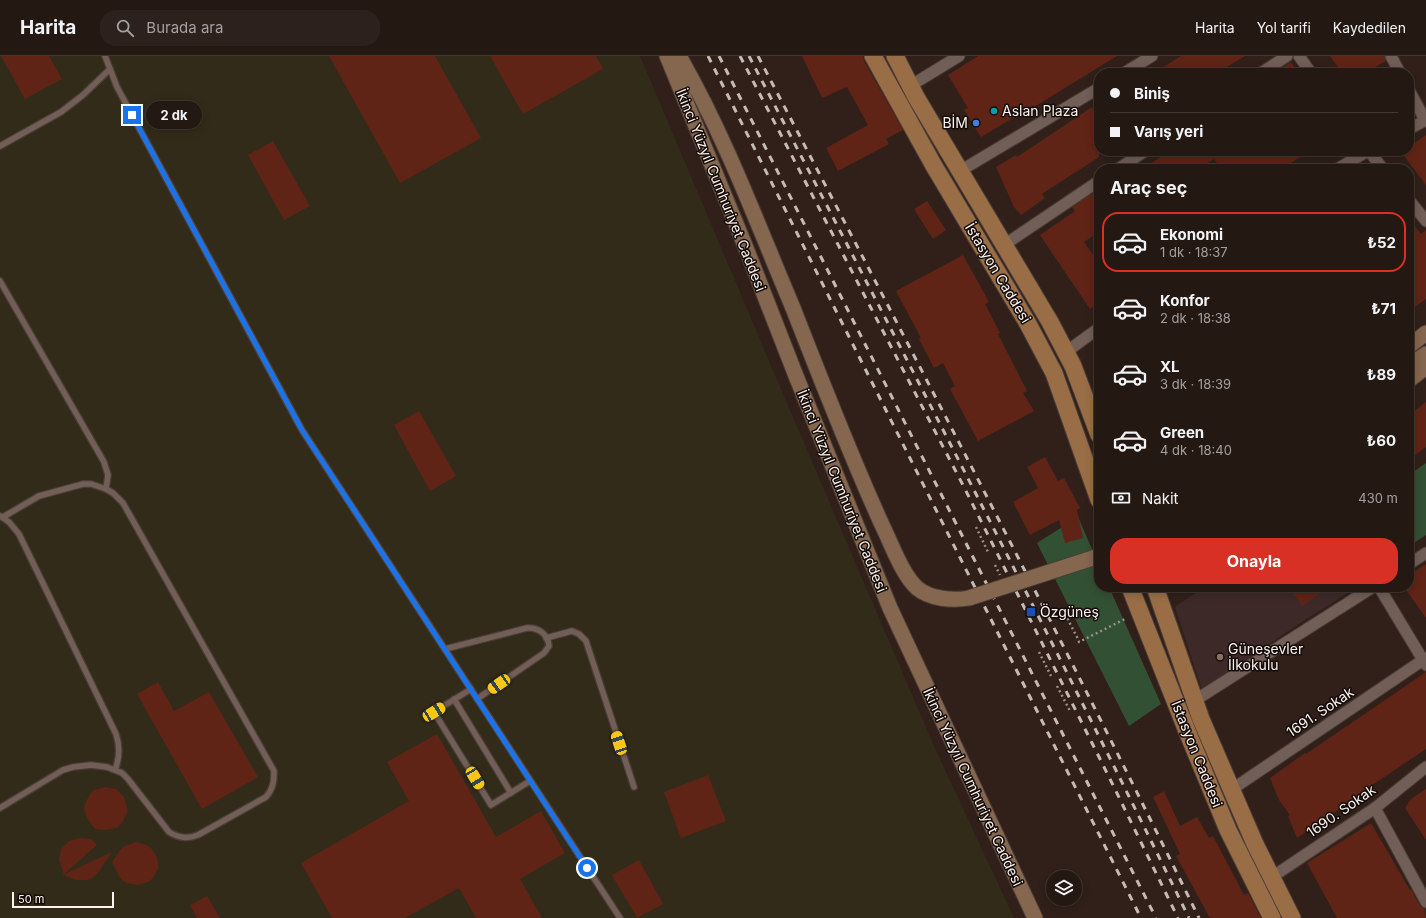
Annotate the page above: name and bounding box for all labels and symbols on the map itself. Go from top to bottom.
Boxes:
street label: İkinci Yüzyıl Cumhuriyet Caddesi [673,86,770,293]
callout: 2 dk [146,101,202,129]
place label: Aslan Plaza [1002,102,1078,119]
route end [123,106,141,124]
marker: Aslan Plaza [989,106,999,116]
place label: BİM [942,114,968,131]
marker: BİM [971,118,981,128]
street label: İstasyon Caddesi [962,220,1035,326]
street label: İkinci Yüzyıl Cumhuriyet Caddesi [794,387,891,594]
place label: Özgüneş [1040,603,1099,620]
marker: Özgüneş [1025,606,1037,618]
place label: Güneşevler İlkokulu [1228,640,1303,673]
marker: Güneşevler İlkokulu [1215,652,1225,662]
car [486,672,512,696]
street label: 1691. Sokak [1283,683,1357,740]
street label: İkinci Yüzyıl Cumhuriyet Caddesi [920,685,1027,889]
street label: İstasyon Caddesi [1168,698,1227,810]
car [421,701,447,723]
car [610,730,628,756]
car [464,765,486,791]
street label: 1690. Sokak [1303,780,1379,841]
route start [578,859,596,877]
scale bar [12,890,114,909]

